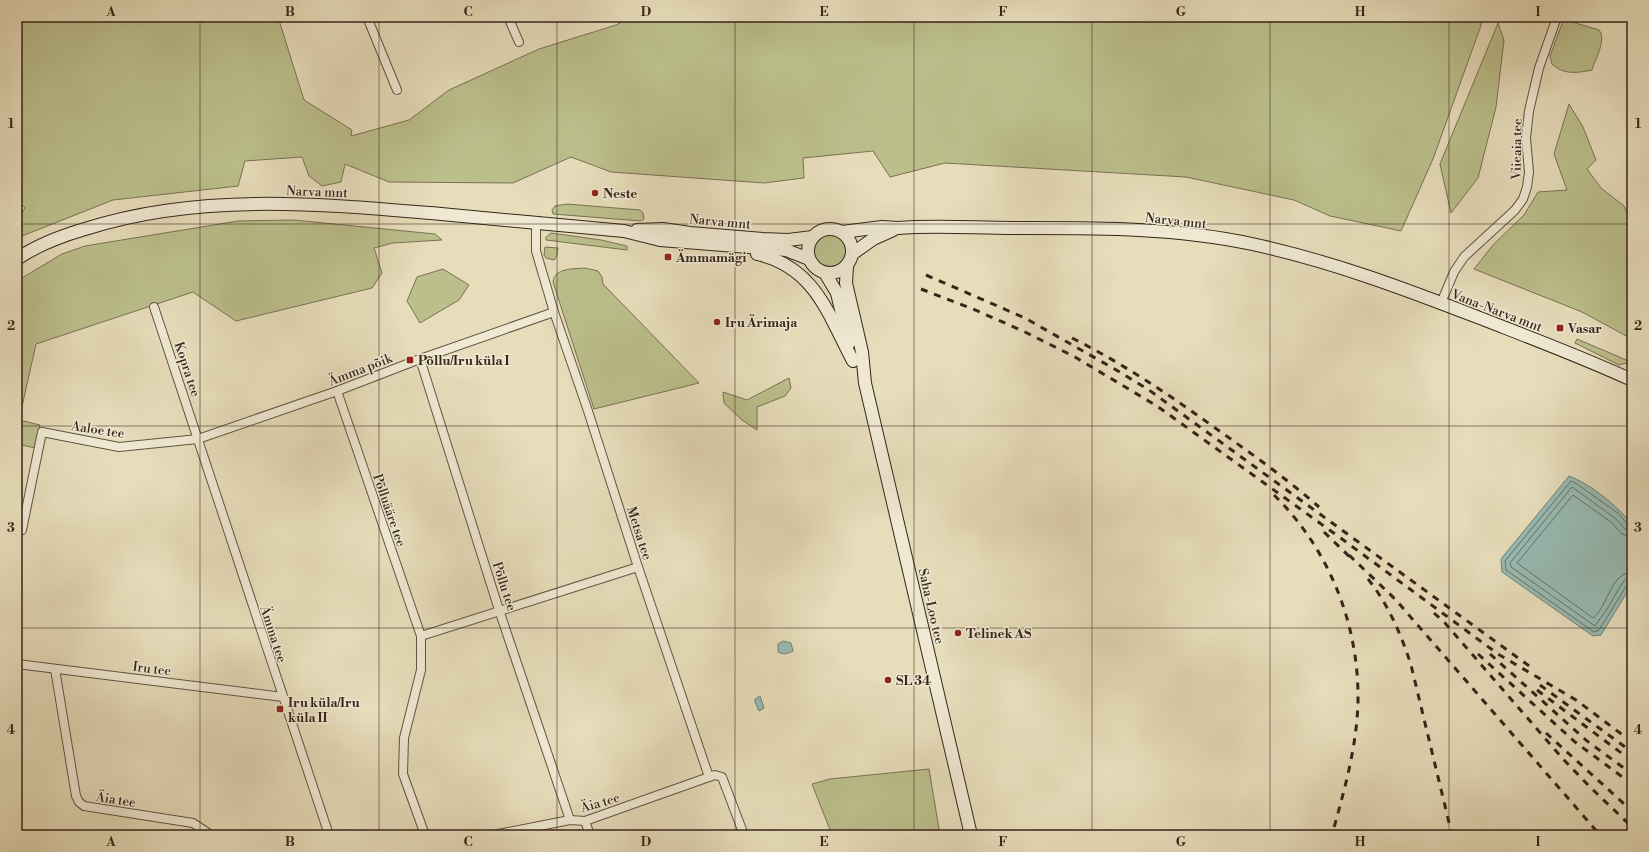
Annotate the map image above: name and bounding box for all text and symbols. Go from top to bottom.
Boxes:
text: A [105,4,116,20]
text: B [285,4,295,20]
text: C [463,4,473,20]
text: D [641,4,651,20]
text: E [819,4,829,20]
text: F [998,4,1008,20]
text: G [1176,4,1187,20]
text: H [1355,4,1366,20]
text: I [1535,4,1541,20]
text: 1 [8,116,15,132]
text: 1 [1635,116,1642,132]
street label: Viieaia tee [1508,118,1526,181]
street label: Narva mnt [286,183,348,201]
place label: Neste [603,186,637,202]
marker: Neste [590,188,600,198]
street label: Narva mnt [1144,210,1208,232]
street label: Narva mnt [689,211,752,233]
place label: Ämmamägi [675,249,746,266]
marker: Ämmamägi [663,252,673,262]
street label: Vana-Narva mnt [1448,286,1545,336]
place label: Iru Ärimaja [725,314,798,331]
marker: Iru Ärimaja [712,317,722,327]
text: 2 [7,318,15,334]
text: 2 [1634,318,1642,334]
place label: Vasar [1567,321,1602,337]
marker: Vasar [1555,323,1565,333]
street label: Kopra tee [171,340,204,399]
street label: Ämma põik [325,349,396,390]
place label: Põllu/Iru küla I [418,353,510,369]
marker: Põllu/Iru küla I [405,355,415,365]
street label: Aaloe tee [69,418,126,442]
street label: Põlluääre tee [369,472,409,549]
street label: Metsa tee [623,505,655,562]
text: 3 [7,520,15,536]
text: 3 [1634,520,1642,536]
street label: Põllu tee [489,560,520,613]
street label: Saha-Loo tee [915,567,948,646]
street label: Ämma tee [256,603,291,665]
place label: Telinek AS [966,626,1032,642]
marker: Telinek AS [953,628,963,638]
street label: Iru tee [132,659,172,679]
place label: SL 34 [896,673,931,689]
marker: SL 34 [883,675,893,685]
place label: Iru küla/Iru küla II [288,695,360,726]
marker: Iru küla/Iru küla II [275,704,285,714]
text: 4 [7,722,16,738]
text: 4 [1634,722,1643,738]
street label: Äia tee [94,788,137,811]
street label: Äia tee [578,789,622,816]
text: A [105,834,116,850]
text: B [285,834,295,850]
text: C [463,834,473,850]
text: D [641,834,651,850]
text: E [819,834,829,850]
text: F [998,834,1008,850]
text: G [1176,834,1187,850]
text: H [1355,834,1366,850]
text: I [1535,834,1541,850]

